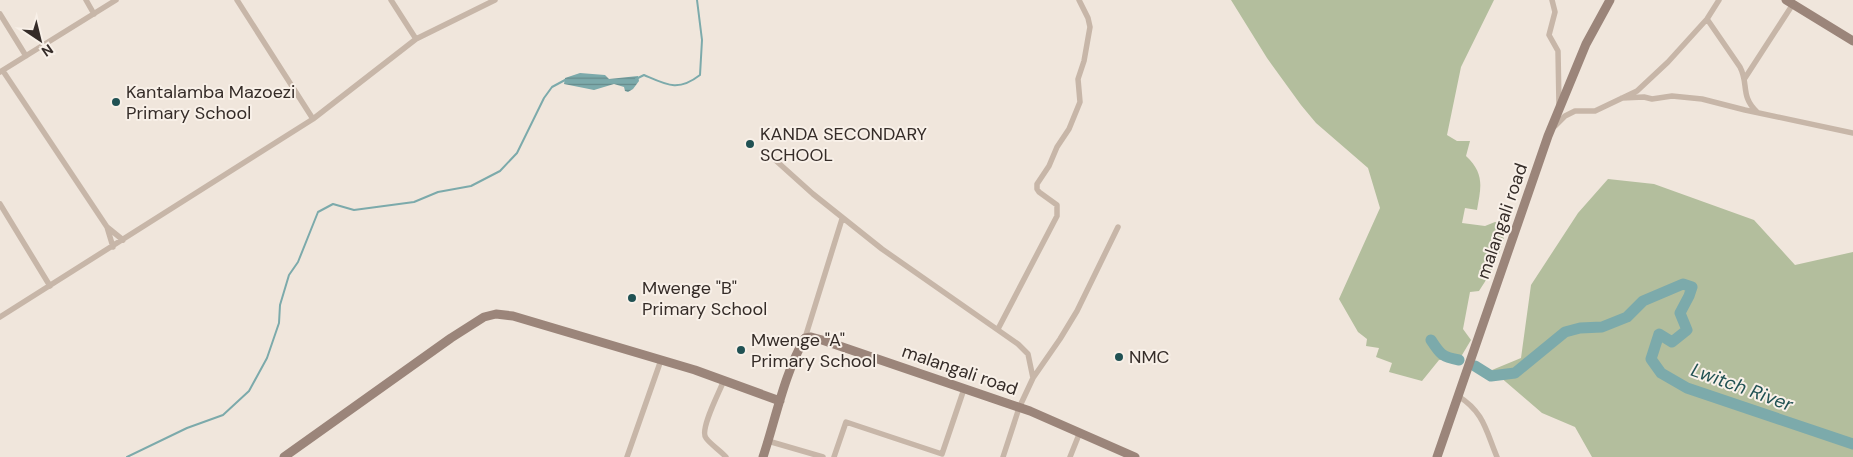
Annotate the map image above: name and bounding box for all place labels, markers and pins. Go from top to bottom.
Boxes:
place label: Kantalamba Mazoezi Primary School [126,80,295,125]
marker: Kantalamba Mazoezi Primary School [110,96,122,108]
place label: KANDA SECONDARY SCHOOL [760,122,928,167]
marker: KANDA SECONDARY SCHOOL [744,138,756,150]
place label: Mwenge "B" Primary School [642,276,767,321]
marker: Mwenge "B" Primary School [626,292,638,304]
place label: Mwenge "A" Primary School [751,328,876,373]
marker: Mwenge "A" Primary School [735,344,747,356]
place label: NMC [1129,345,1170,369]
marker: NMC [1113,351,1125,363]

